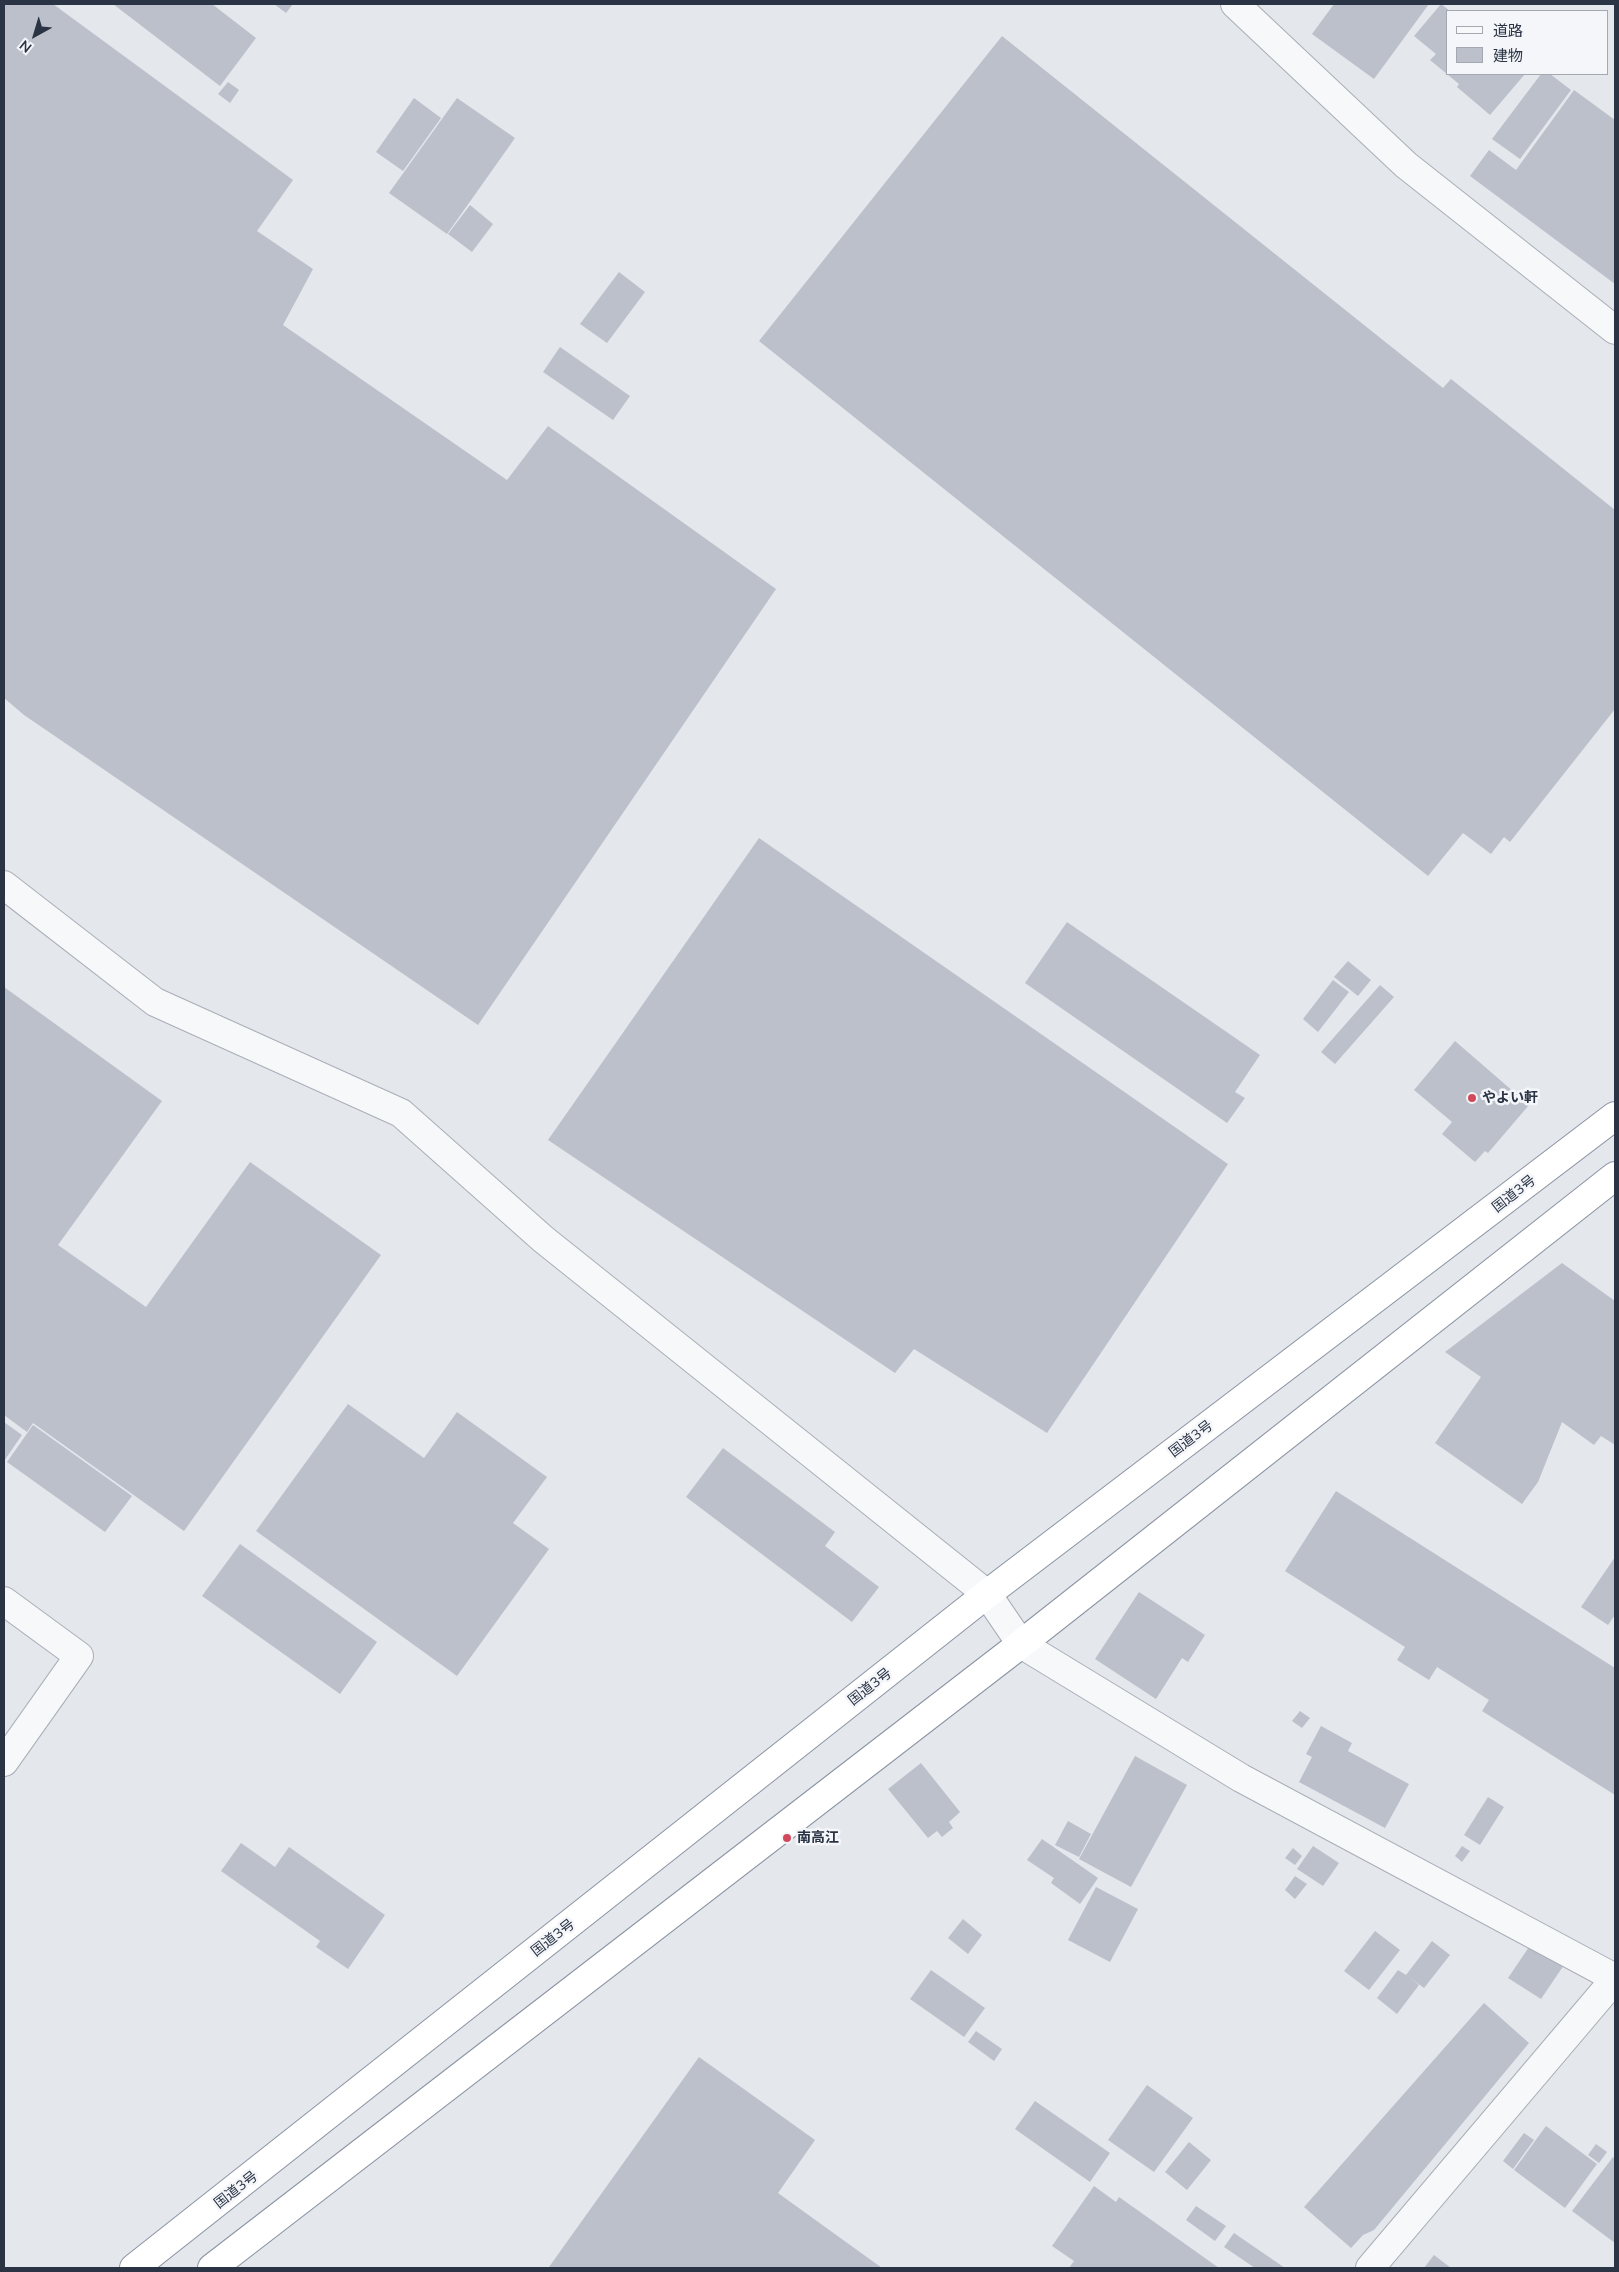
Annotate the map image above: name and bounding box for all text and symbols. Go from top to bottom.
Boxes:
north arrow [10,10,60,60]
legend [1446,10,1609,75]
text: 道路 [1493,21,1523,40]
text: N [16,36,35,57]
text: 建物 [1493,46,1523,65]
place label: やよい軒 [1482,1090,1538,1106]
marker: やよい軒 [1466,1092,1478,1104]
street label: 国道3号 [1489,1172,1539,1216]
street label: 国道3号 [1166,1417,1216,1461]
street label: 国道3号 [845,1665,895,1709]
place label: 南高江 [797,1830,839,1846]
marker: 南高江 [781,1832,793,1844]
street label: 国道3号 [528,1916,578,1960]
street label: 国道3号 [211,2168,261,2212]

